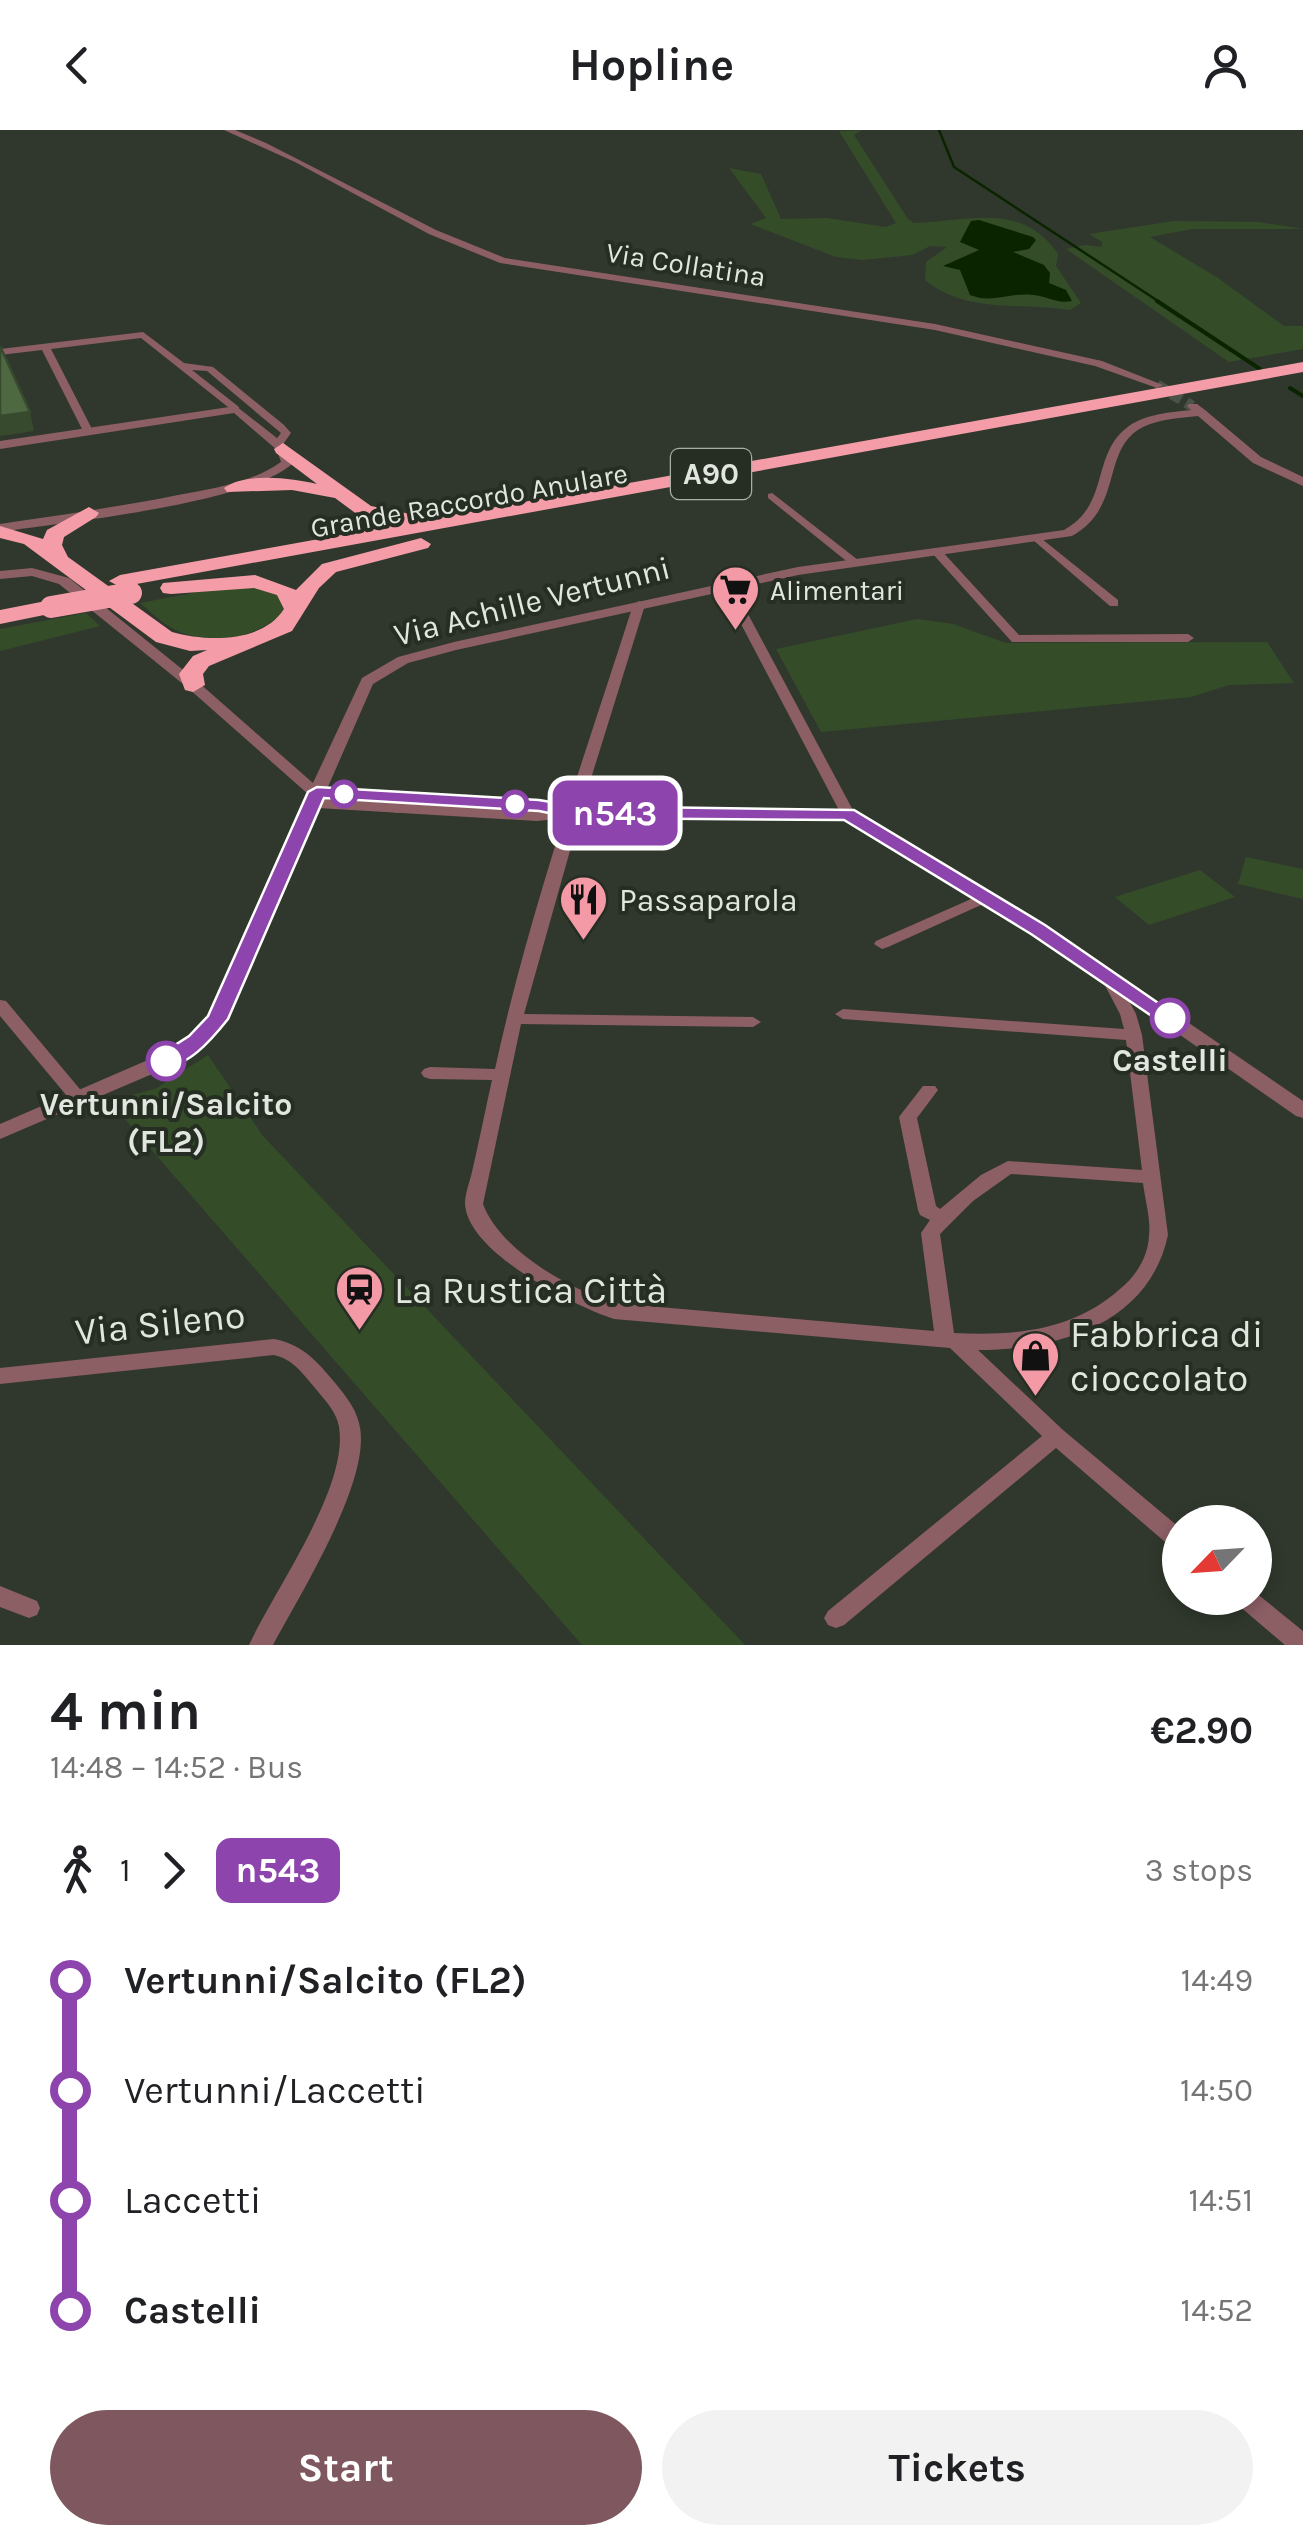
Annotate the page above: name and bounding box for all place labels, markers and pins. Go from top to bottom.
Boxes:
supermarket icon: Alimentari [709,564,761,632]
place label: Alimentari [770,574,904,607]
unlabelled marker [331,781,357,807]
unlabelled marker [502,791,528,817]
restaurant icon: Passaparola [558,874,610,942]
place label: Passaparola [619,882,798,919]
marker: Castelli [1151,999,1189,1037]
marker: Vertunni/Salcito (FL2) [147,1042,185,1080]
place label: Castelli [1112,1042,1228,1079]
place label: Vertunni/Salcito (FL2) [40,1086,292,1160]
station icon: La Rustica Città [333,1264,385,1332]
place label: La Rustica Città [394,1268,667,1313]
place label: Fabbrica di cioccolato [1070,1312,1263,1401]
shop icon: Fabbrica di cioccolato [1009,1330,1061,1398]

